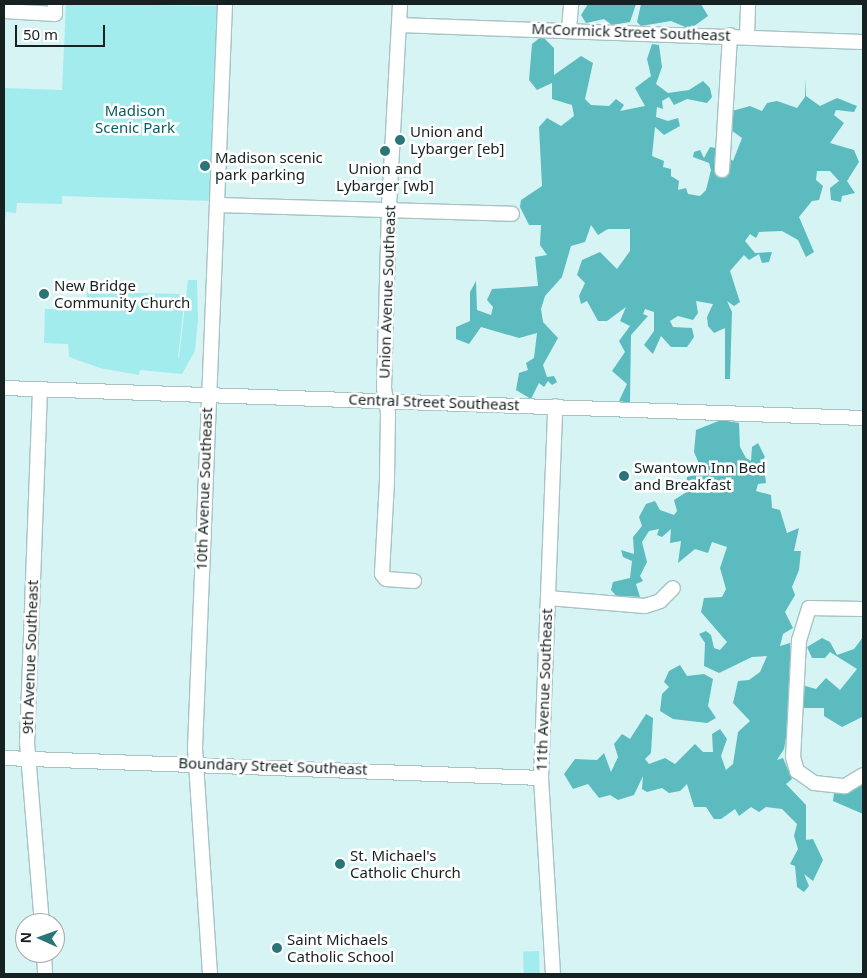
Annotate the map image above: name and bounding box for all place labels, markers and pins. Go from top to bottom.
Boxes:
place label: Union and Lybarger [eb] [410,122,505,157]
marker: Union and Lybarger [eb] [394,134,406,146]
marker: Union and Lybarger [wb] [379,145,391,157]
place label: Madison scenic park parking [215,148,323,183]
place label: Union and Lybarger [wb] [336,159,434,194]
marker: Madison scenic park parking [199,160,211,172]
place label: New Bridge Community Church [54,276,190,311]
marker: New Bridge Community Church [38,288,50,300]
place label: Swantown Inn Bed and Breakfast [634,458,766,493]
marker: Swantown Inn Bed and Breakfast [618,470,630,482]
place label: St. Michael's Catholic Church [350,846,461,881]
marker: St. Michael's Catholic Church [334,858,346,870]
place label: Saint Michaels Catholic School [287,930,394,965]
marker: Saint Michaels Catholic School [271,942,283,954]

